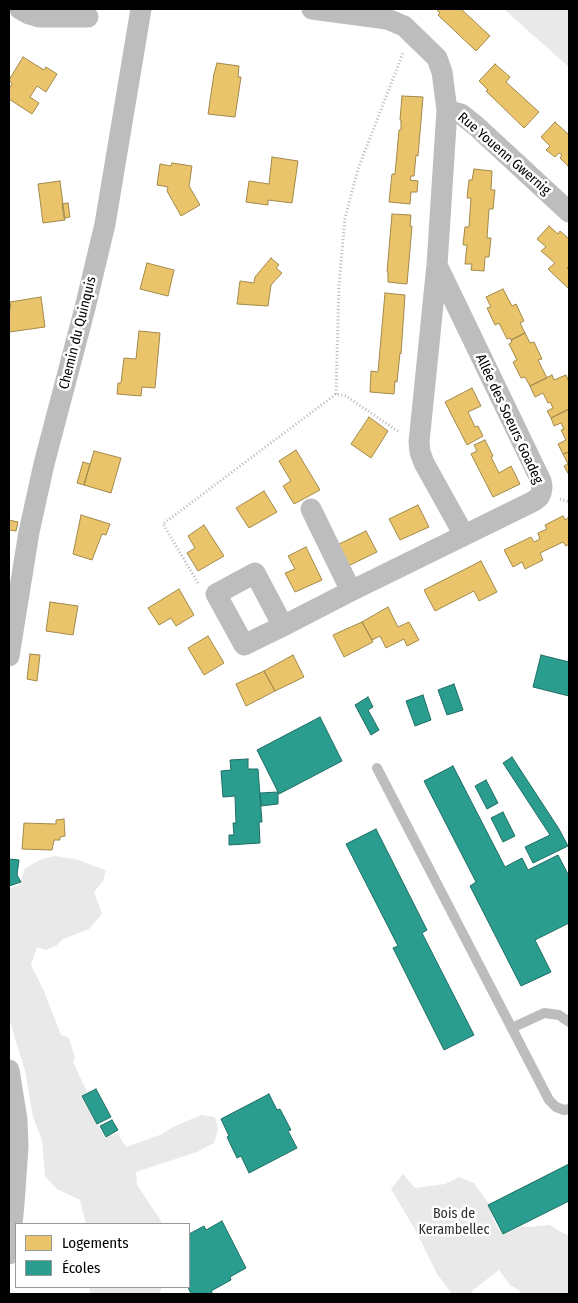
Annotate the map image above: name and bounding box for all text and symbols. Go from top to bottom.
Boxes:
street label: Rue Youenn Gwernig [454,109,554,199]
street label: Chemin du Quinquis [56,275,100,391]
street label: Allée des Soeurs Goadeg [472,352,546,486]
park label: Bois de Kerambellec [419,1206,489,1238]
legend [15,1223,190,1288]
text: Logements [62,1234,129,1252]
text: Écoles [62,1259,100,1277]

